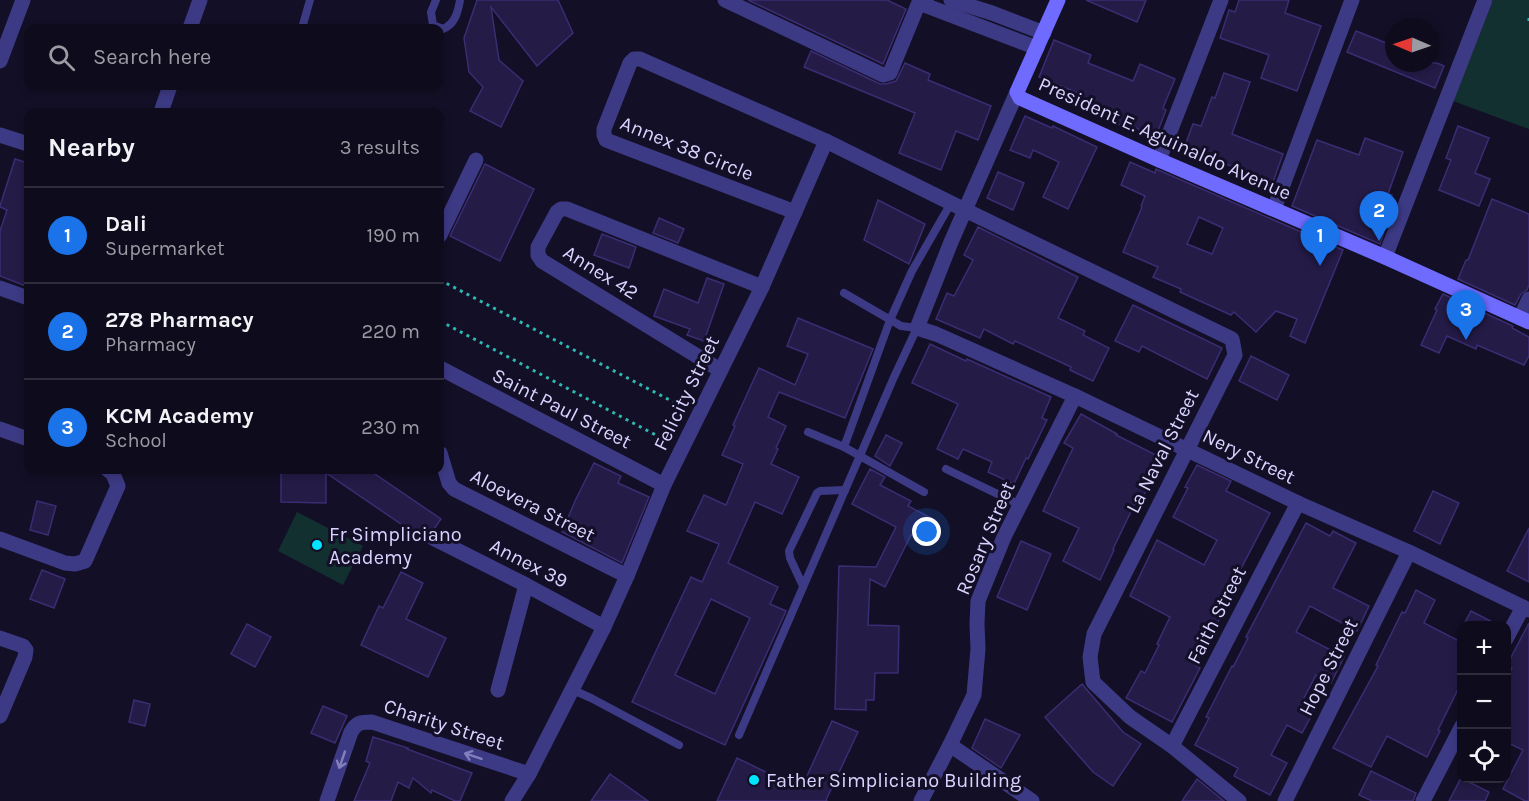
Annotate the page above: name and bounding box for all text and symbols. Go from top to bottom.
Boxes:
north arrow [1385,18,1439,72]
search box [24,24,444,90]
icon: search [45,41,78,74]
text: Search here [93,44,211,70]
street label: President E. Aguinaldo Avenue [1035,72,1295,205]
street label: Annex 38 Circle [617,111,757,186]
text: Nearby [48,132,135,163]
text: 3 results [340,136,420,159]
pin: 2 [1360,192,1398,241]
text: Dali [105,211,147,237]
pin: 1 [1300,216,1340,266]
text: 1 [64,224,71,247]
text: 190 m [366,224,420,247]
text: Supermarket [105,237,224,260]
street label: Annex 42 [559,241,642,304]
pin: 3 [1446,290,1486,340]
text: 278 Pharmacy [105,307,254,333]
text: 2 [61,320,74,343]
text: 220 m [361,320,420,343]
street label: Felicity Street [649,332,724,454]
text: Pharmacy [105,333,196,356]
street label: Saint Paul Street [488,364,636,454]
street label: La Naval Street [1121,385,1204,517]
text: KCM Academy [105,403,254,429]
text: 3 [61,416,74,439]
text: 230 m [361,416,420,439]
street label: Nery Street [1199,424,1299,489]
text: School [105,429,167,452]
street label: Aloevera Street [467,464,599,547]
street label: Rosary Street [951,478,1020,598]
your location [912,517,941,546]
place label: Fr Simpliciano Academy [329,523,462,569]
street label: Annex 39 [486,534,572,593]
marker: Fr Simpliciano Academy [310,538,324,552]
street label: Faith Street [1182,562,1251,668]
street label: Hope Street [1294,614,1363,720]
map controls [1457,621,1511,783]
button: + [1457,621,1511,675]
button: − [1457,675,1511,729]
street label: Charity Street [381,694,507,755]
button: locate [1457,729,1511,783]
one-way arrow [464,749,483,760]
one-way arrow [335,750,346,769]
place label: Father Simpliciano Building [766,769,1021,792]
marker: Father Simpliciano Building [747,773,761,787]

